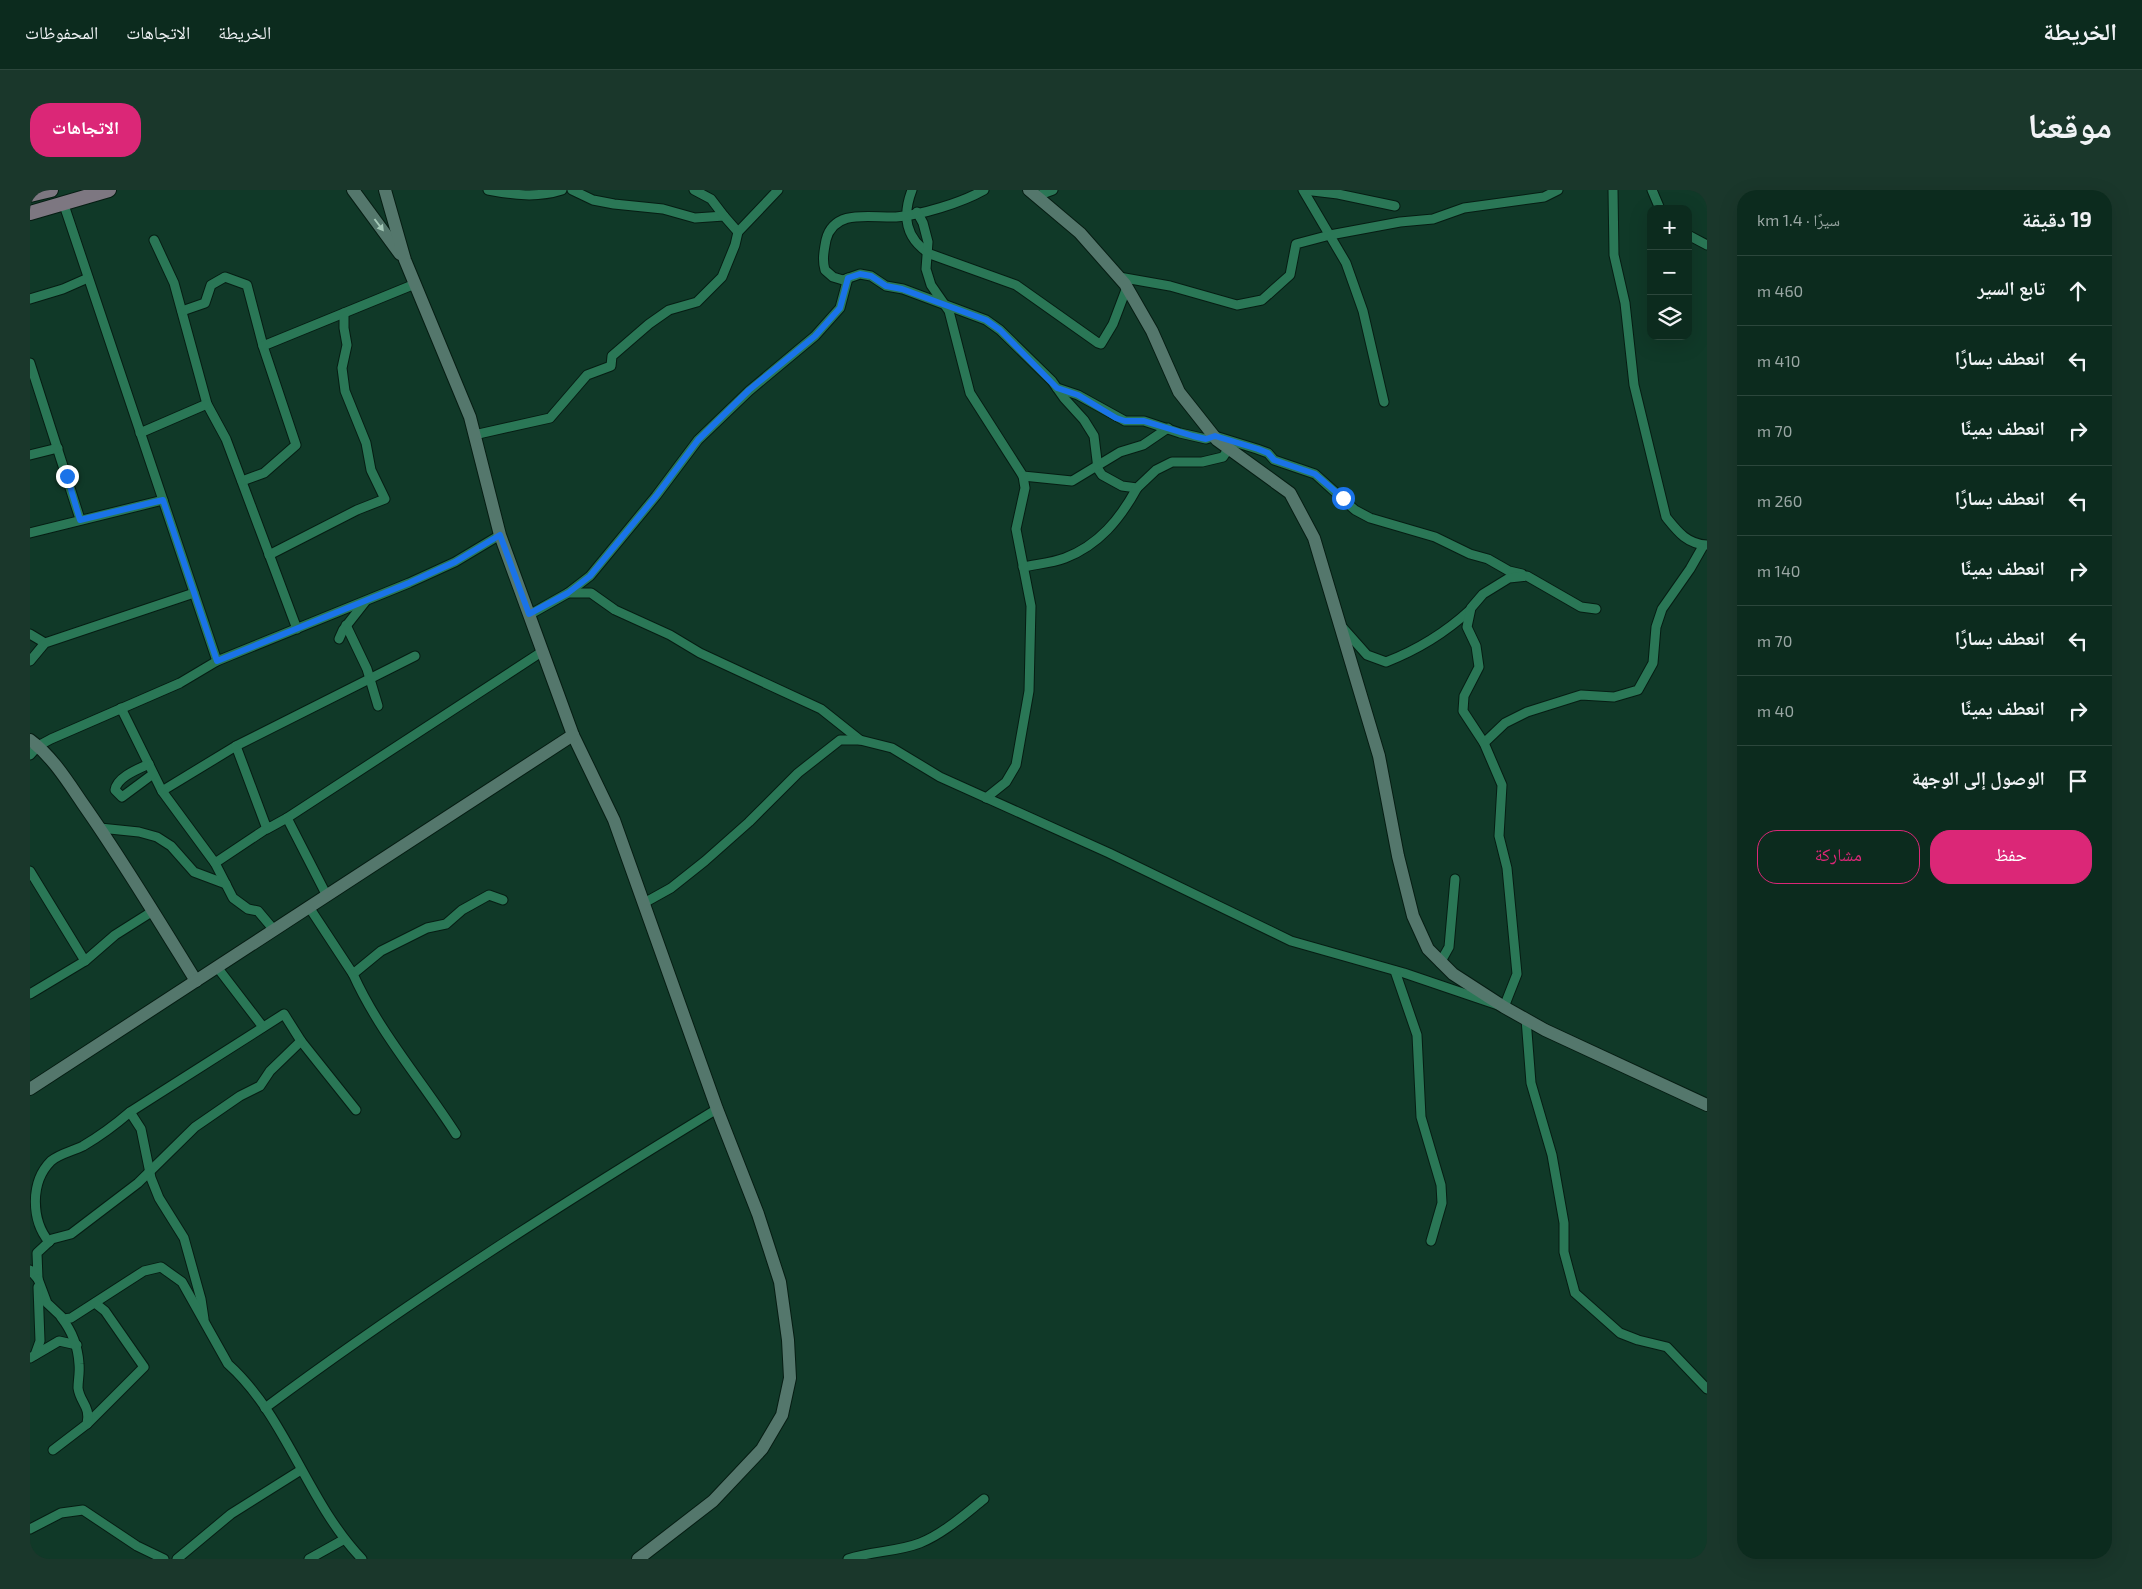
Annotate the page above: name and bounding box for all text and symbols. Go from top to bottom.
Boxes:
text: الخريطة [2043,16,2117,45]
text: المحفوظات [25,21,98,43]
text: الاتجاهات [126,21,190,43]
text: الخريطة [218,21,271,43]
button: الاتجاهات [30,103,141,157]
text: موقعنا [2027,103,2112,145]
map controls [1647,205,1692,340]
button: + [1647,205,1692,250]
text: 19 دقيقة [2022,206,2092,231]
text: سيرًا · 1.4 km [1757,210,1840,229]
one-way arrow [374,218,384,232]
button: − [1647,250,1692,295]
text: تابع السير [1978,276,2045,299]
icon: ahead [2064,277,2092,305]
text: 460 m [1757,281,1803,300]
button: layers [1647,295,1692,340]
text: انعطف يسارًا [1955,346,2045,369]
icon: left [2064,347,2092,375]
text: 410 m [1757,351,1800,370]
text: انعطف يمينًا [1960,416,2045,439]
icon: right [2064,417,2092,445]
text: 70 m [1757,421,1792,440]
route end [56,465,79,488]
text: انعطف يسارًا [1955,486,2045,509]
route start [1332,487,1355,510]
icon: left [2064,487,2092,515]
text: 260 m [1757,491,1802,510]
text: انعطف يمينًا [1960,556,2045,579]
icon: right [2064,557,2092,585]
text: 140 m [1757,561,1800,580]
text: انعطف يسارًا [1955,626,2045,649]
icon: left [2064,627,2092,655]
text: 70 m [1757,631,1792,650]
text: انعطف يمينًا [1960,696,2045,719]
icon: right [2064,697,2092,725]
text: 40 m [1757,701,1794,720]
text: الوصول إلى الوجهة [1912,766,2045,789]
icon: arrive [2064,767,2092,795]
button: مشاركة [1757,830,1920,884]
button: حفظ [1930,830,2092,884]

